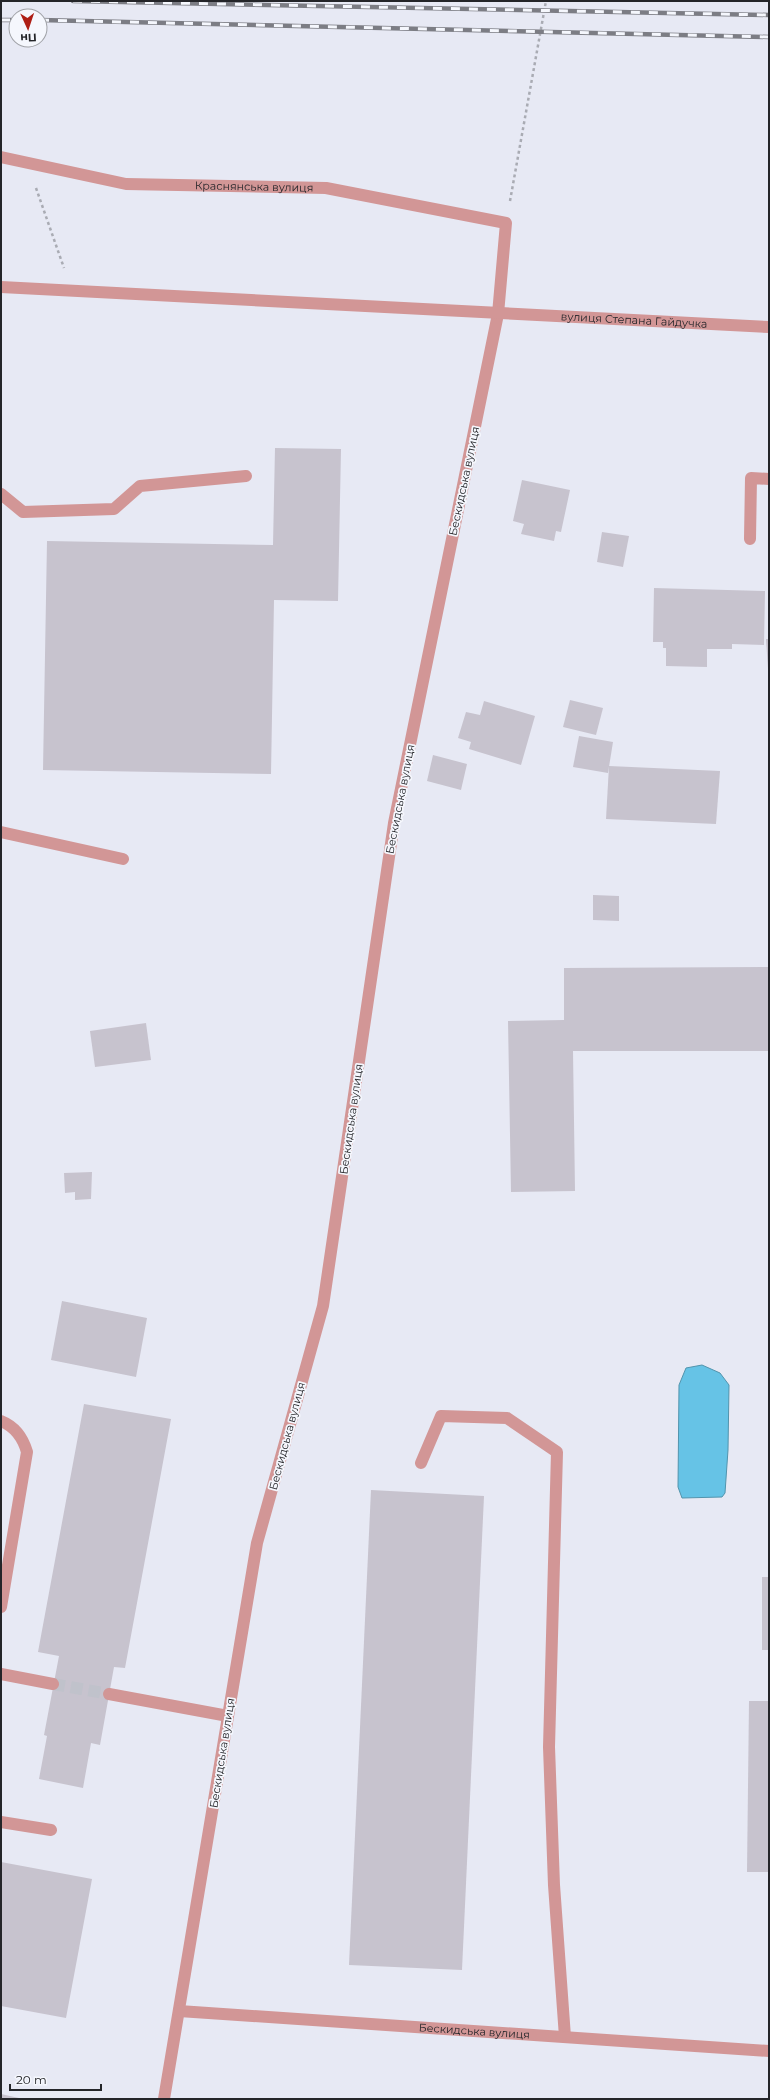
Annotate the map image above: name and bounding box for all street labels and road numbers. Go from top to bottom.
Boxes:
street label: Краснянська вулиця [195,178,314,195]
street label: вулиця Степана Гайдучка [560,309,708,331]
street label: Бескидська вулиця [446,425,482,537]
street label: Бескидська вулиця [383,743,417,855]
street label: Бескидська вулиця [336,1063,366,1175]
street label: Бескидська вулиця [266,1380,308,1492]
street label: Бескидська вулиця [206,1697,238,1809]
street label: Бескидська вулиця [418,2020,530,2042]

